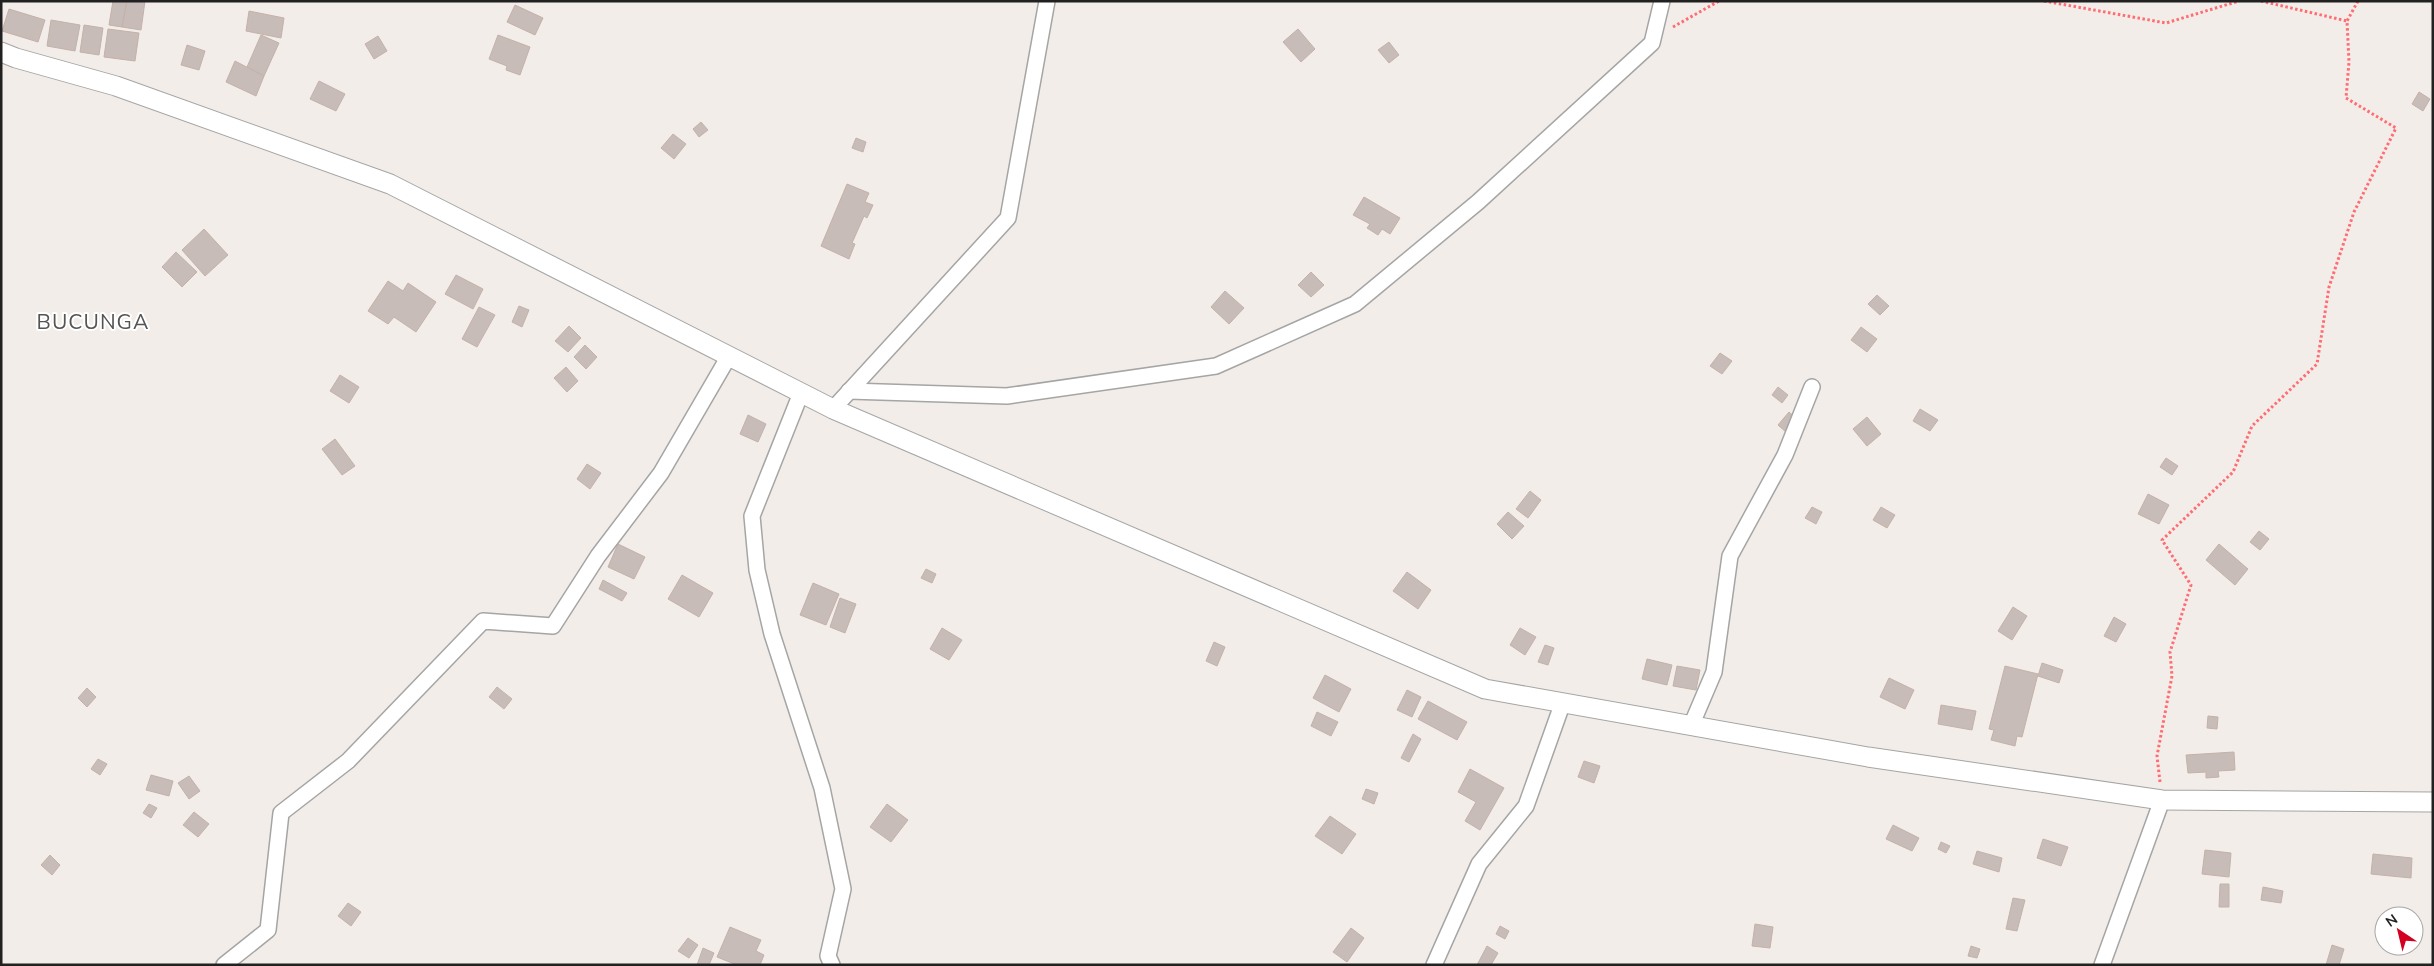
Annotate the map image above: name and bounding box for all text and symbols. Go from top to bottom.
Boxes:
district label: BUCUNGA [37,308,149,334]
north arrow [2374,906,2424,956]
text: N [2382,910,2401,931]

